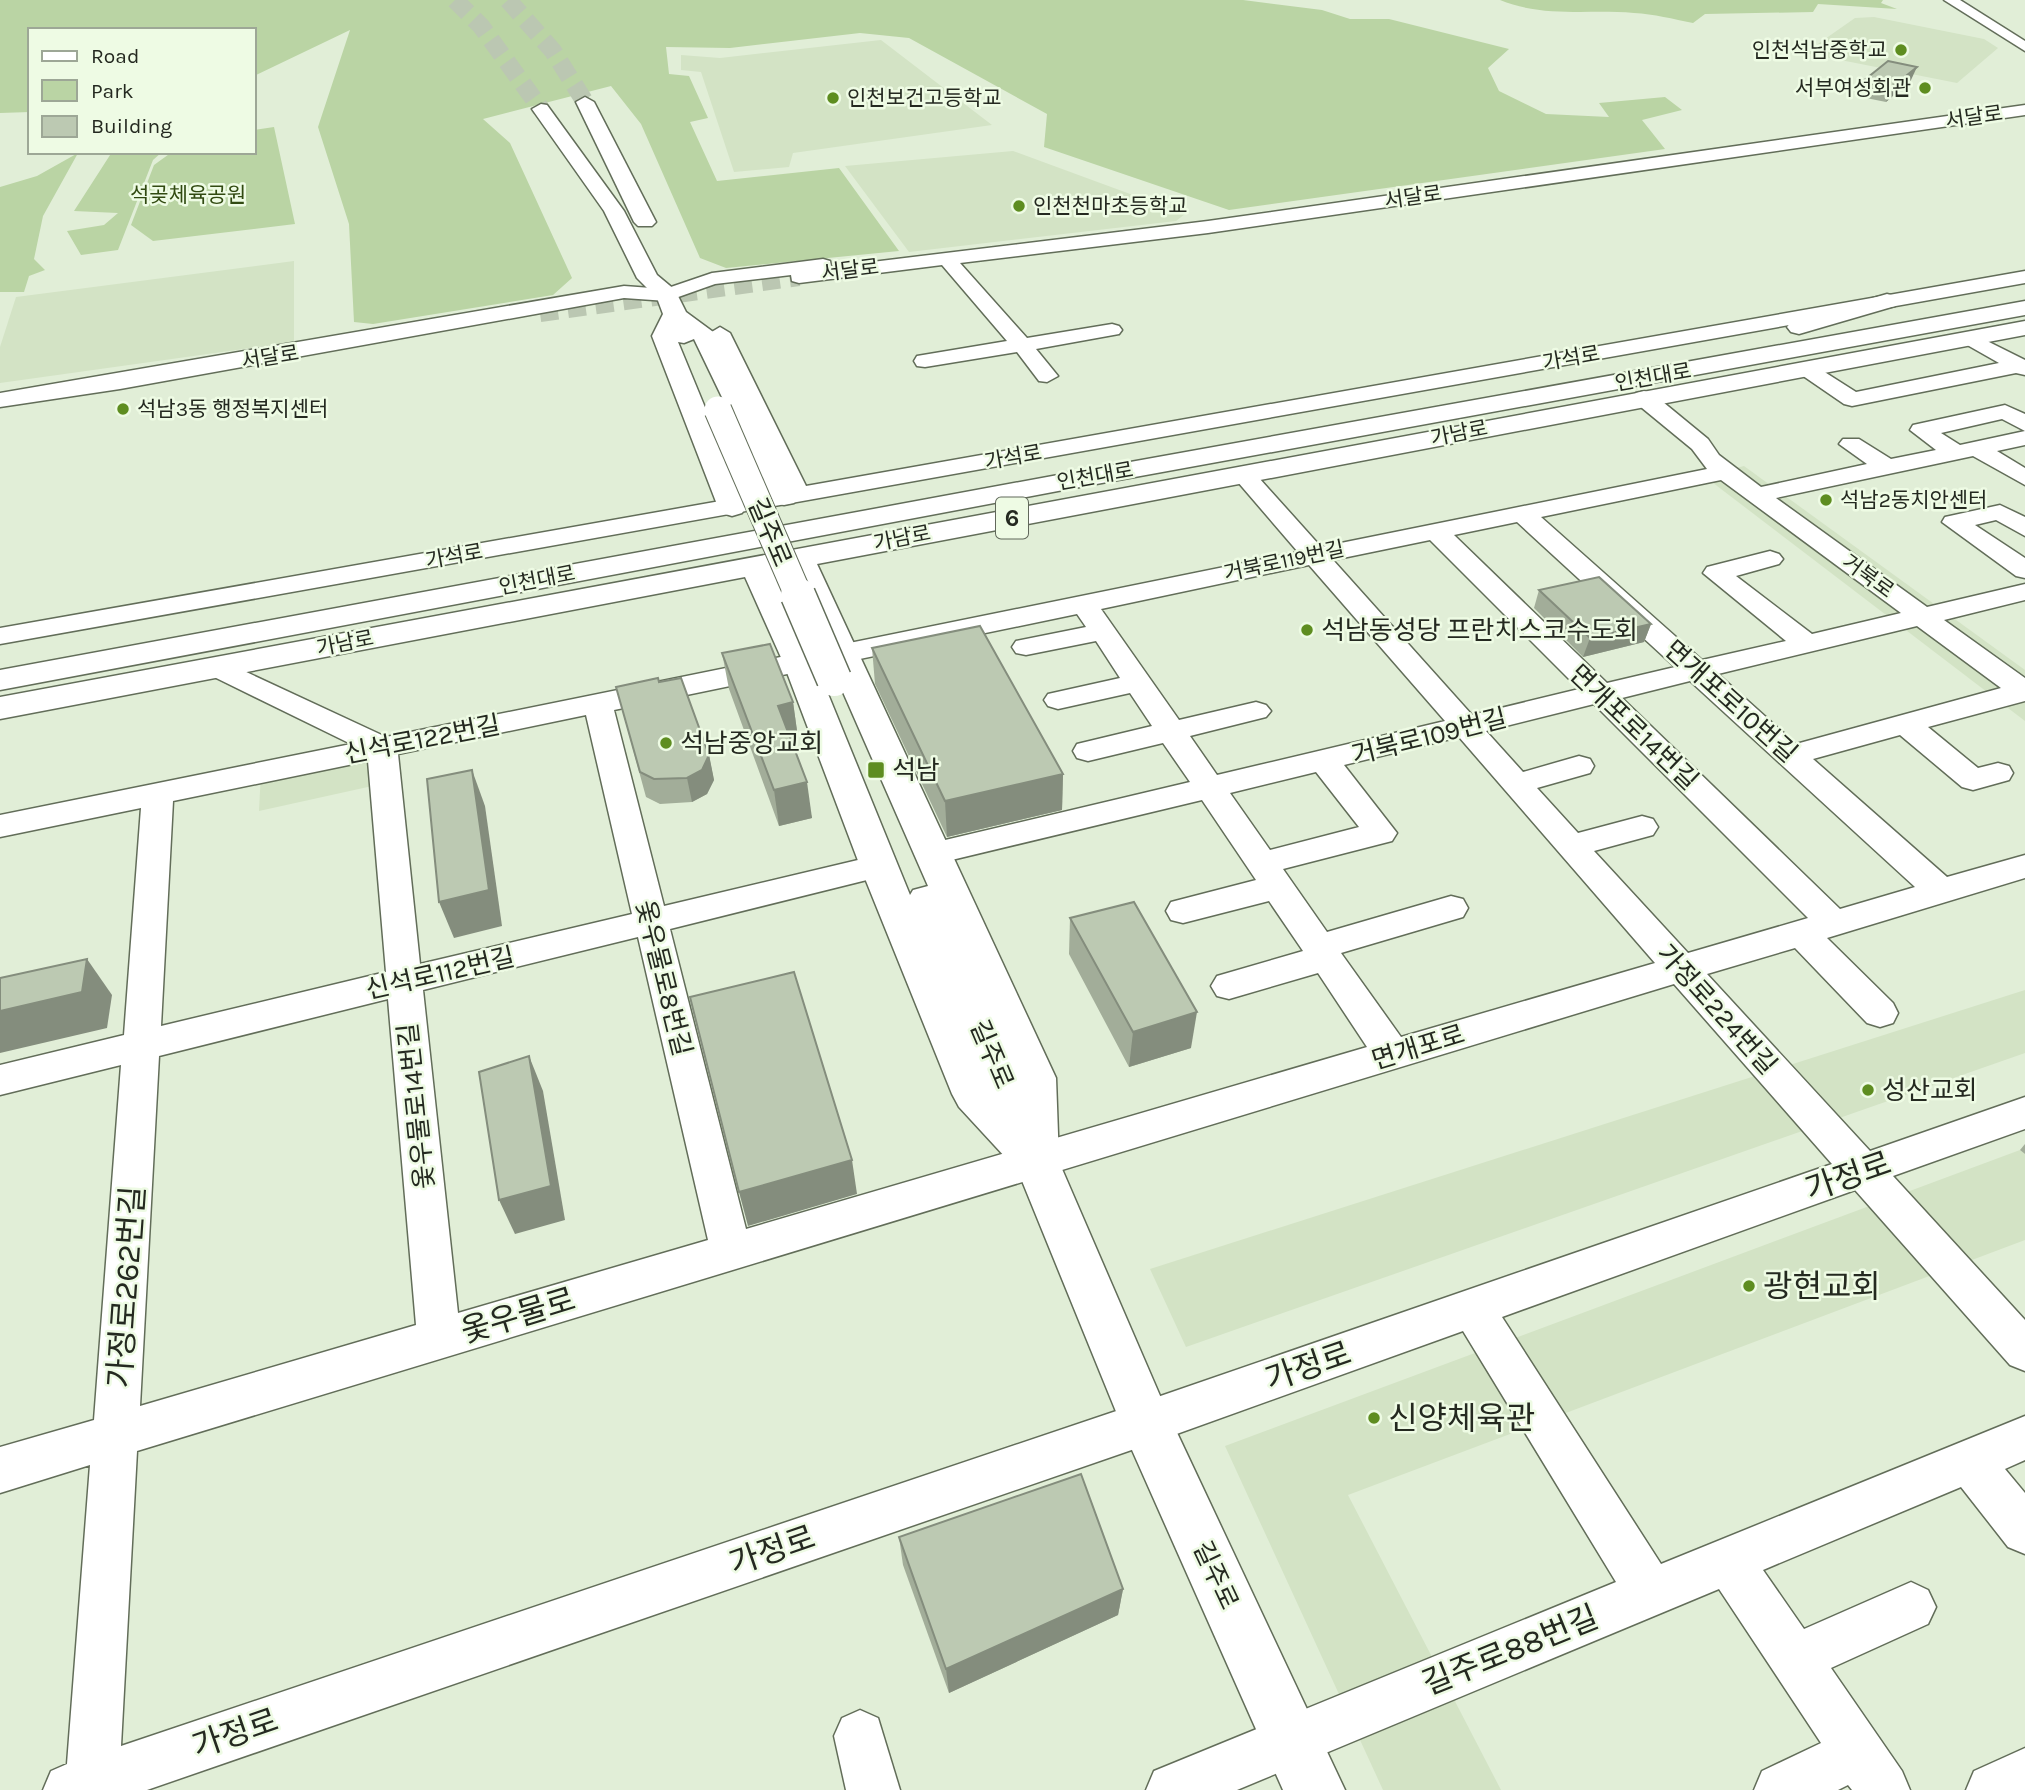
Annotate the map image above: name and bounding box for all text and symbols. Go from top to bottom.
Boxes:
legend [28,28,256,154]
place label: 인천석남중학교 [1752,38,1887,62]
marker: 인천석남중학교 [1893,42,1909,58]
text: Road [91,44,139,68]
place label: 서부여성회관 [1795,76,1911,100]
text: Park [91,79,134,103]
marker: 서부여성회관 [1917,80,1933,96]
place label: 인천보건고등학교 [847,86,1002,110]
marker: 인천보건고등학교 [825,90,841,106]
street label: 서달로 [1944,101,2004,133]
text: Building [91,114,172,138]
street label: 서달로 [1383,181,1443,213]
park label: 석곶체육공원 [130,183,246,207]
place label: 인천천마초등학교 [1033,194,1188,218]
marker: 인천천마초등학교 [1011,198,1027,214]
street label: 서달로 [820,255,880,285]
street label: 서달로 [239,341,301,373]
street label: 가석로 [1540,341,1602,375]
street label: 인천대로 [1613,358,1693,396]
place label: 석남3동 행정복지센터 [137,397,328,421]
marker: 석남3동 행정복지센터 [115,401,131,417]
street label: 가남로 [1428,416,1490,450]
street label: 가석로 [982,440,1044,474]
street label: 인천대로 [1055,457,1135,495]
place label: 석남2동치안센터 [1840,488,1987,512]
marker: 석남2동치안센터 [1818,492,1834,508]
street label: 길주로 [741,493,798,571]
road number: 6 [996,498,1028,538]
street label: 가남로 [871,521,933,555]
street label: 거북로119번길 [1222,537,1346,585]
street label: 가석로 [423,539,485,573]
street label: 거북로 [1837,549,1899,603]
street label: 인천대로 [497,561,577,599]
place label: 석남동성당 프란치스코수도회 [1321,615,1638,646]
marker: 석남동성당 프란치스코수도회 [1299,622,1315,638]
street label: 가남로 [314,626,376,660]
street label: 면개포로10번길 [1658,634,1803,769]
street label: 면개포로14번길 [1563,658,1704,796]
street label: 거북로109번길 [1348,702,1510,771]
street label: 신석로122번길 [341,709,503,770]
place label: 석남중앙교회 [680,728,824,759]
marker: 석남중앙교회 [658,735,674,751]
place label: 석남 [892,755,940,786]
marker: 석남 [866,760,886,780]
street label: 옻우물로8번길 [629,897,698,1059]
street label: 가정로224번길 [1650,938,1783,1081]
street label: 신석로112번길 [363,941,518,1006]
street label: 길주로 [963,1015,1020,1093]
street label: 면개포로 [1368,1019,1468,1076]
street label: 옻우물로14번길 [392,1021,441,1190]
place label: 성산교회 [1882,1075,1978,1106]
marker: 성산교회 [1860,1082,1876,1098]
street label: 가정로 [1800,1145,1896,1208]
street label: 가정로262번길 [101,1185,152,1389]
place label: 광현교회 [1763,1268,1881,1305]
marker: 광현교회 [1741,1278,1757,1294]
street label: 옻우물로 [456,1281,580,1350]
street label: 가정로 [1260,1335,1356,1398]
place label: 신양체육관 [1388,1400,1535,1437]
marker: 신양체육관 [1366,1410,1382,1426]
street label: 가정로 [724,1519,820,1582]
street label: 길주로 [1186,1536,1245,1614]
street label: 길주로88번길 [1417,1598,1604,1703]
street label: 가정로 [187,1702,283,1765]

